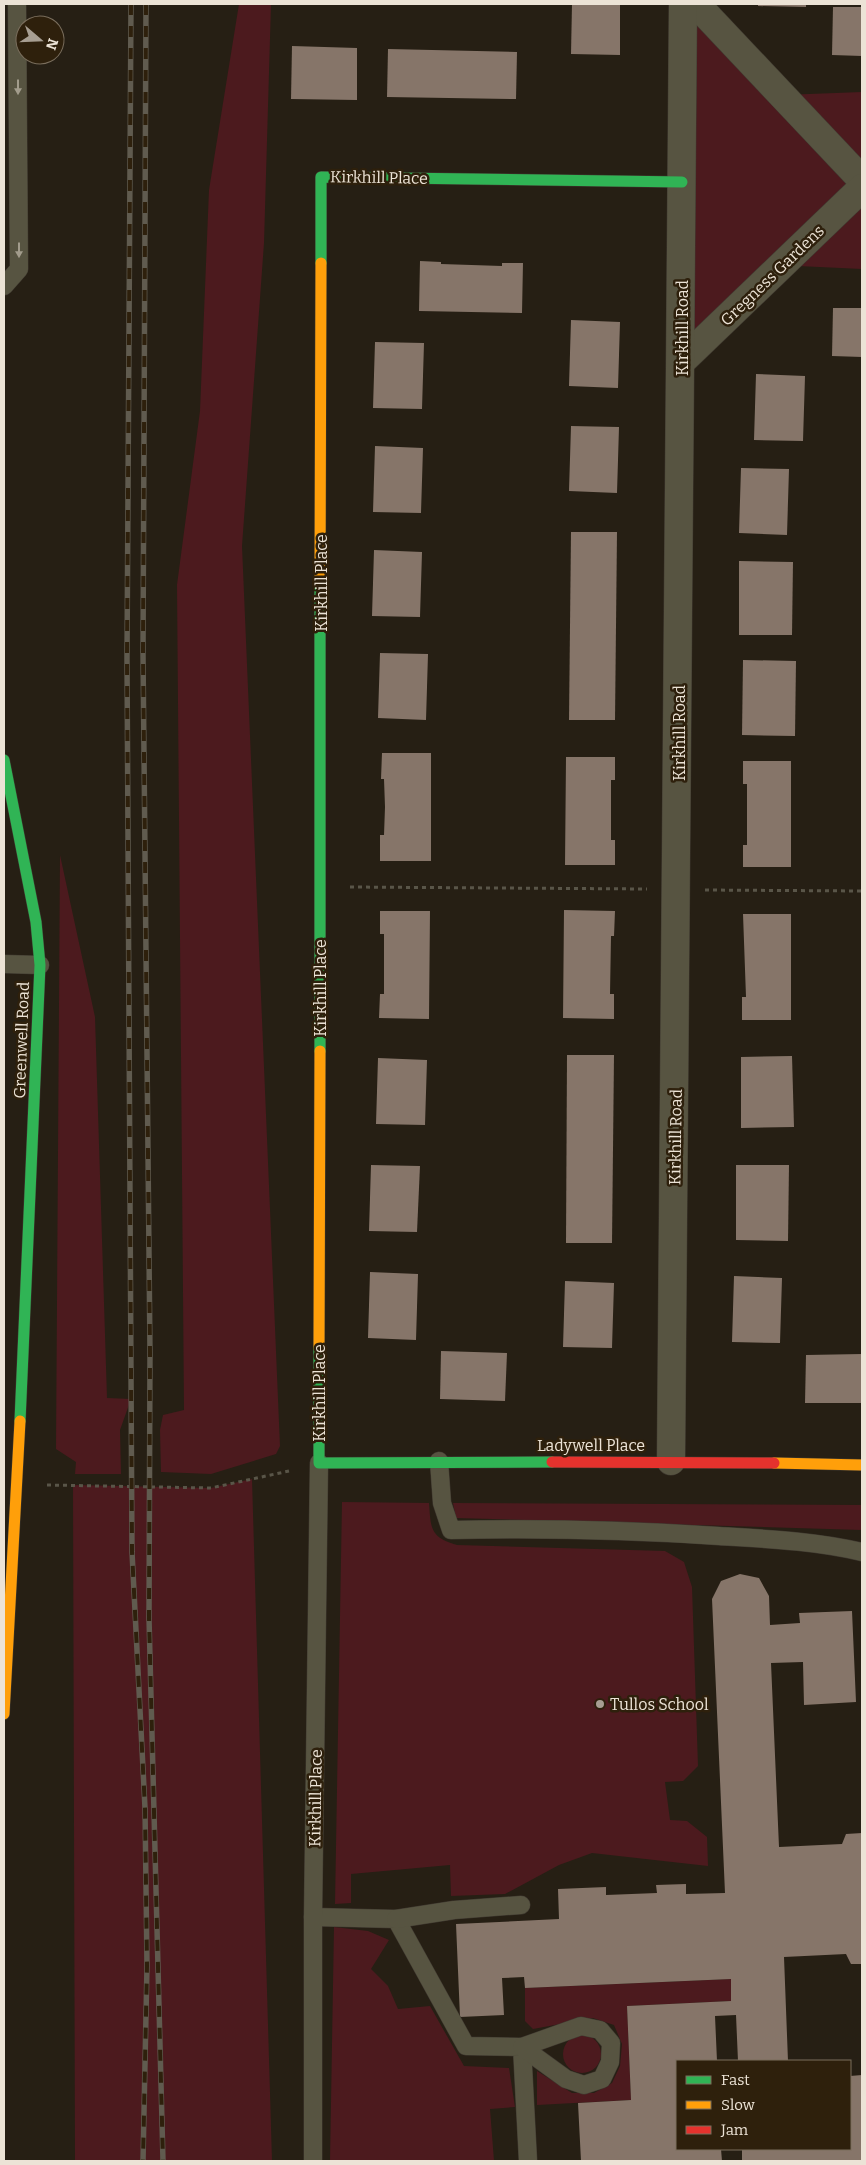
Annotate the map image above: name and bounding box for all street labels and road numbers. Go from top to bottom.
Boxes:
street label: Kirkhill Place [330,167,428,188]
street label: Gregness Gardens [717,221,828,330]
street label: Kirkhill Road [673,279,692,376]
street label: Kirkhill Place [312,534,331,632]
street label: Kirkhill Road [670,684,689,781]
street label: Kirkhill Place [311,939,330,1037]
street label: Greenwell Road [10,981,33,1099]
street label: Kirkhill Road [665,1088,686,1185]
street label: Kirkhill Place [310,1344,329,1442]
street label: Ladywell Place [537,1436,645,1455]
street label: Kirkhill Place [305,1749,326,1847]

